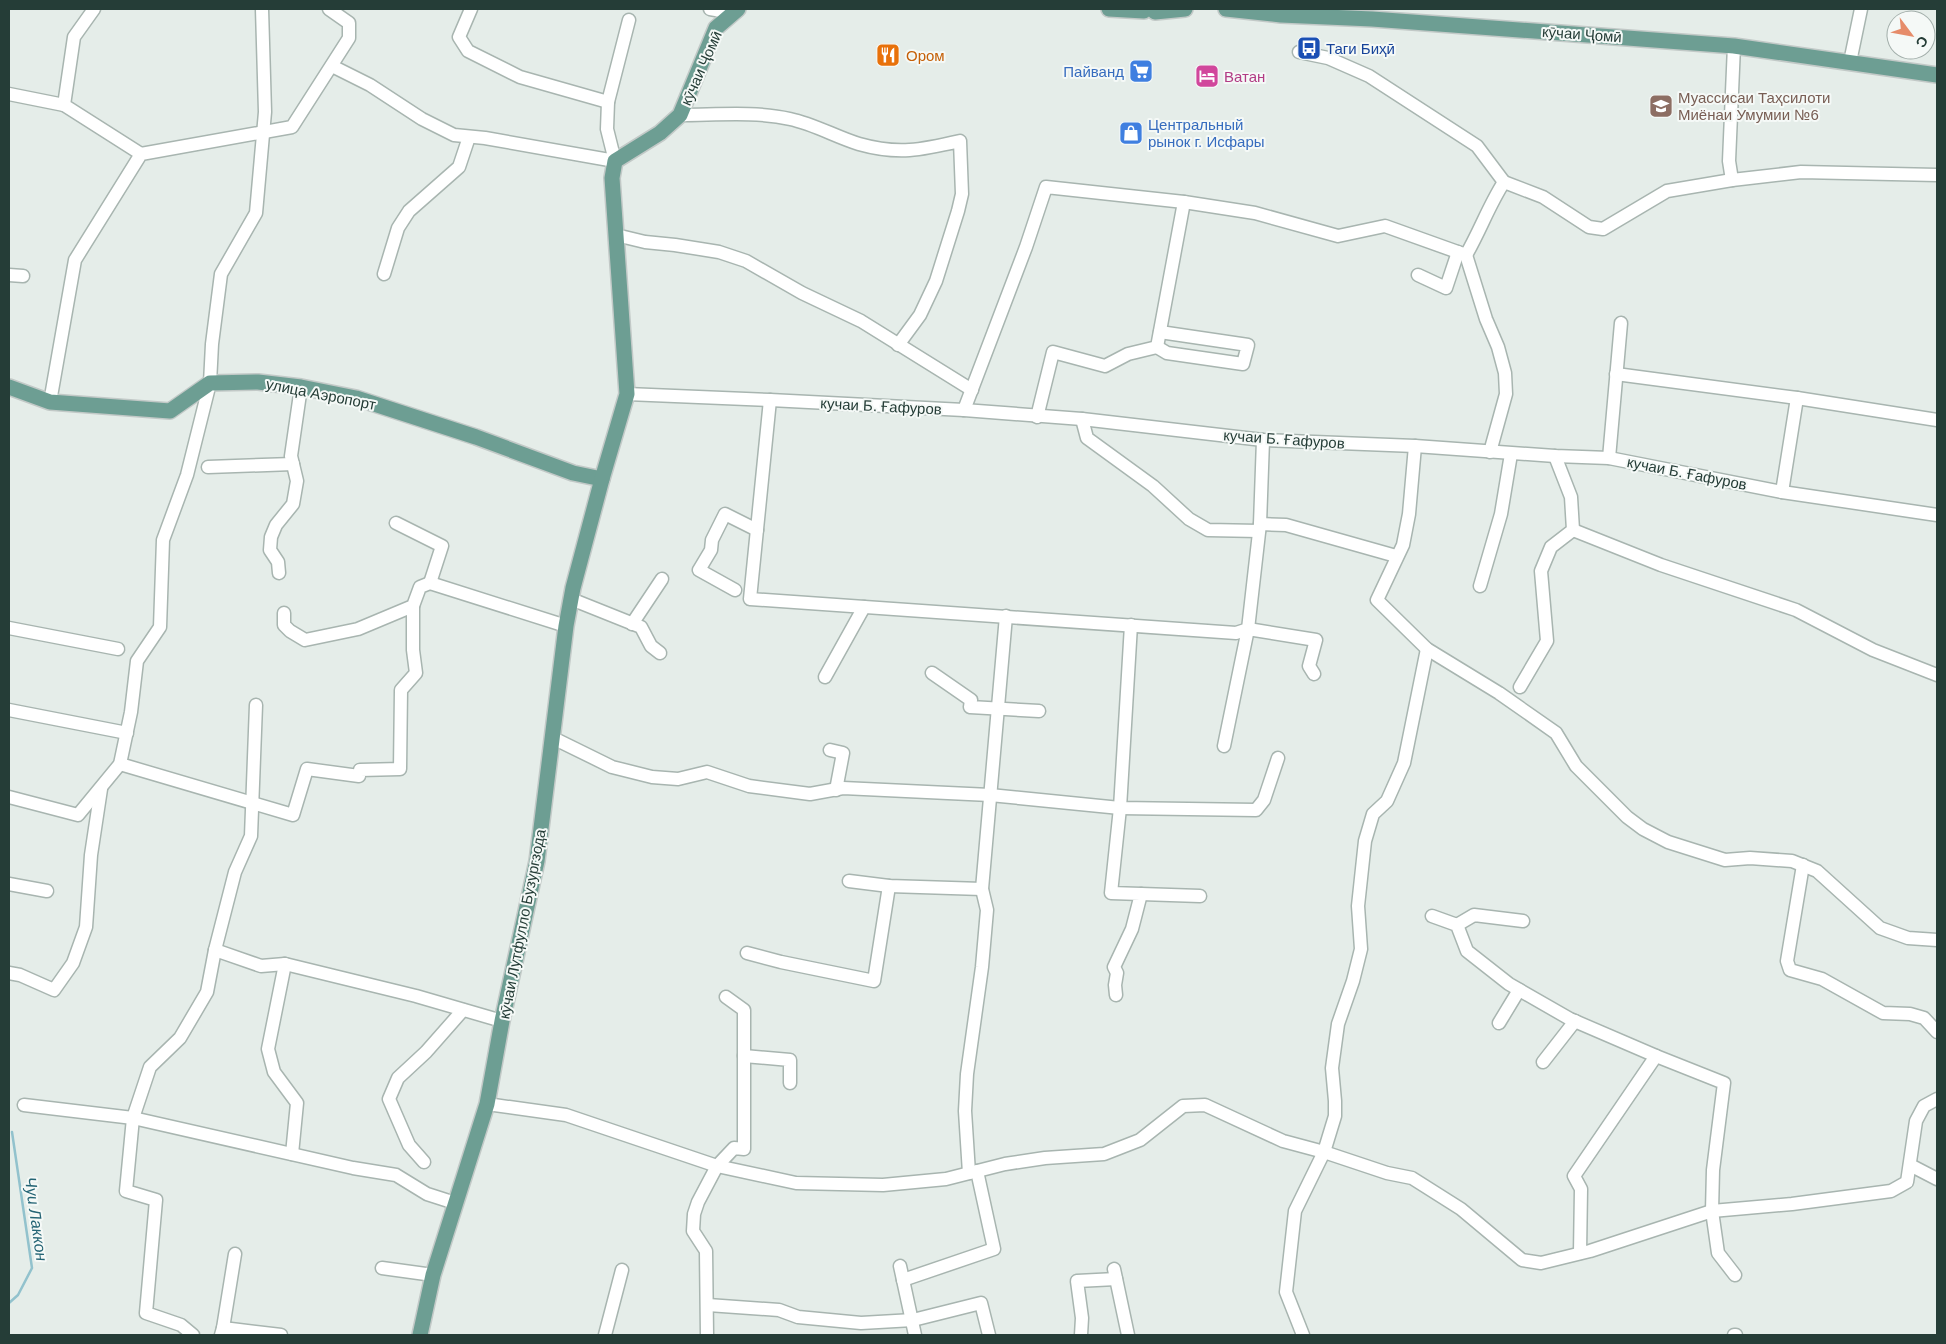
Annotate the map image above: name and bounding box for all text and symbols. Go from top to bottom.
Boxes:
north arrow [1886,10,1936,60]
street label: кӯчаи Ҷомӣ [1542,23,1622,45]
street label: кӯчаи Ҷомӣ [677,28,725,108]
text: С [1913,33,1931,50]
bus stop icon: Таги Биҳӣ [1296,35,1322,61]
place label: Таги Биҳӣ [1326,40,1395,57]
restaurant icon: Ором [875,42,901,68]
place label: Ором [906,47,945,64]
supermarket icon: Пайванд [1128,58,1154,84]
place label: Пайванд [1063,63,1124,80]
hotel icon: Ватан [1194,63,1220,89]
place label: Ватан [1224,68,1265,85]
place label: Муассисаи Таҳсилоти Миёнаи Умумии №6 [1678,89,1831,123]
school or university icon: Муассисаи Таҳсилоти Миёнаи Умумии №6 [1648,93,1674,119]
place label: Центральный рынок г. Исфары [1148,116,1265,150]
shop icon: Центральный рынок г. Исфары [1118,120,1144,146]
street label: улица Аэропорт [265,375,377,413]
street label: кучаи Б. Ғафуров [820,394,942,418]
street label: кучаи Б. Ғафуров [1223,426,1345,452]
street label: кучаи Б. Ғафуров [1626,453,1748,493]
street label: кӯчаи Лутфулло Бузургзода [495,827,549,1020]
water label: Чуи Лаккон [22,1176,50,1262]

